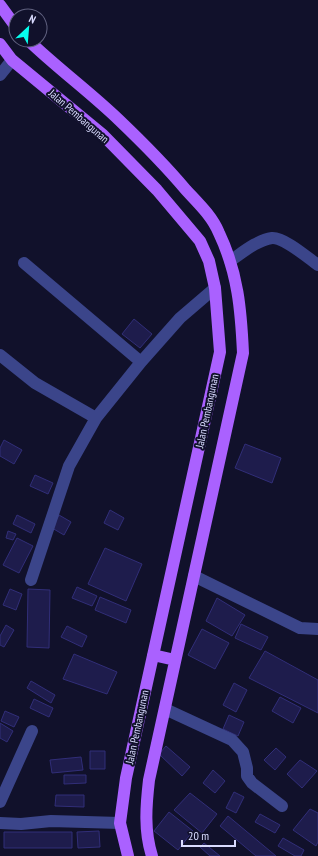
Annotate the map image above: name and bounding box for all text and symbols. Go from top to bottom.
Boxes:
north arrow [8,8,48,48]
text: N [27,11,38,27]
street label: Jalan Pembangunan [45,85,112,146]
street label: Jalan Pembangunan [192,373,222,450]
street label: Jalan Pembangunan [122,689,152,766]
scale bar [182,822,235,848]
text: 20 m [188,828,209,843]

